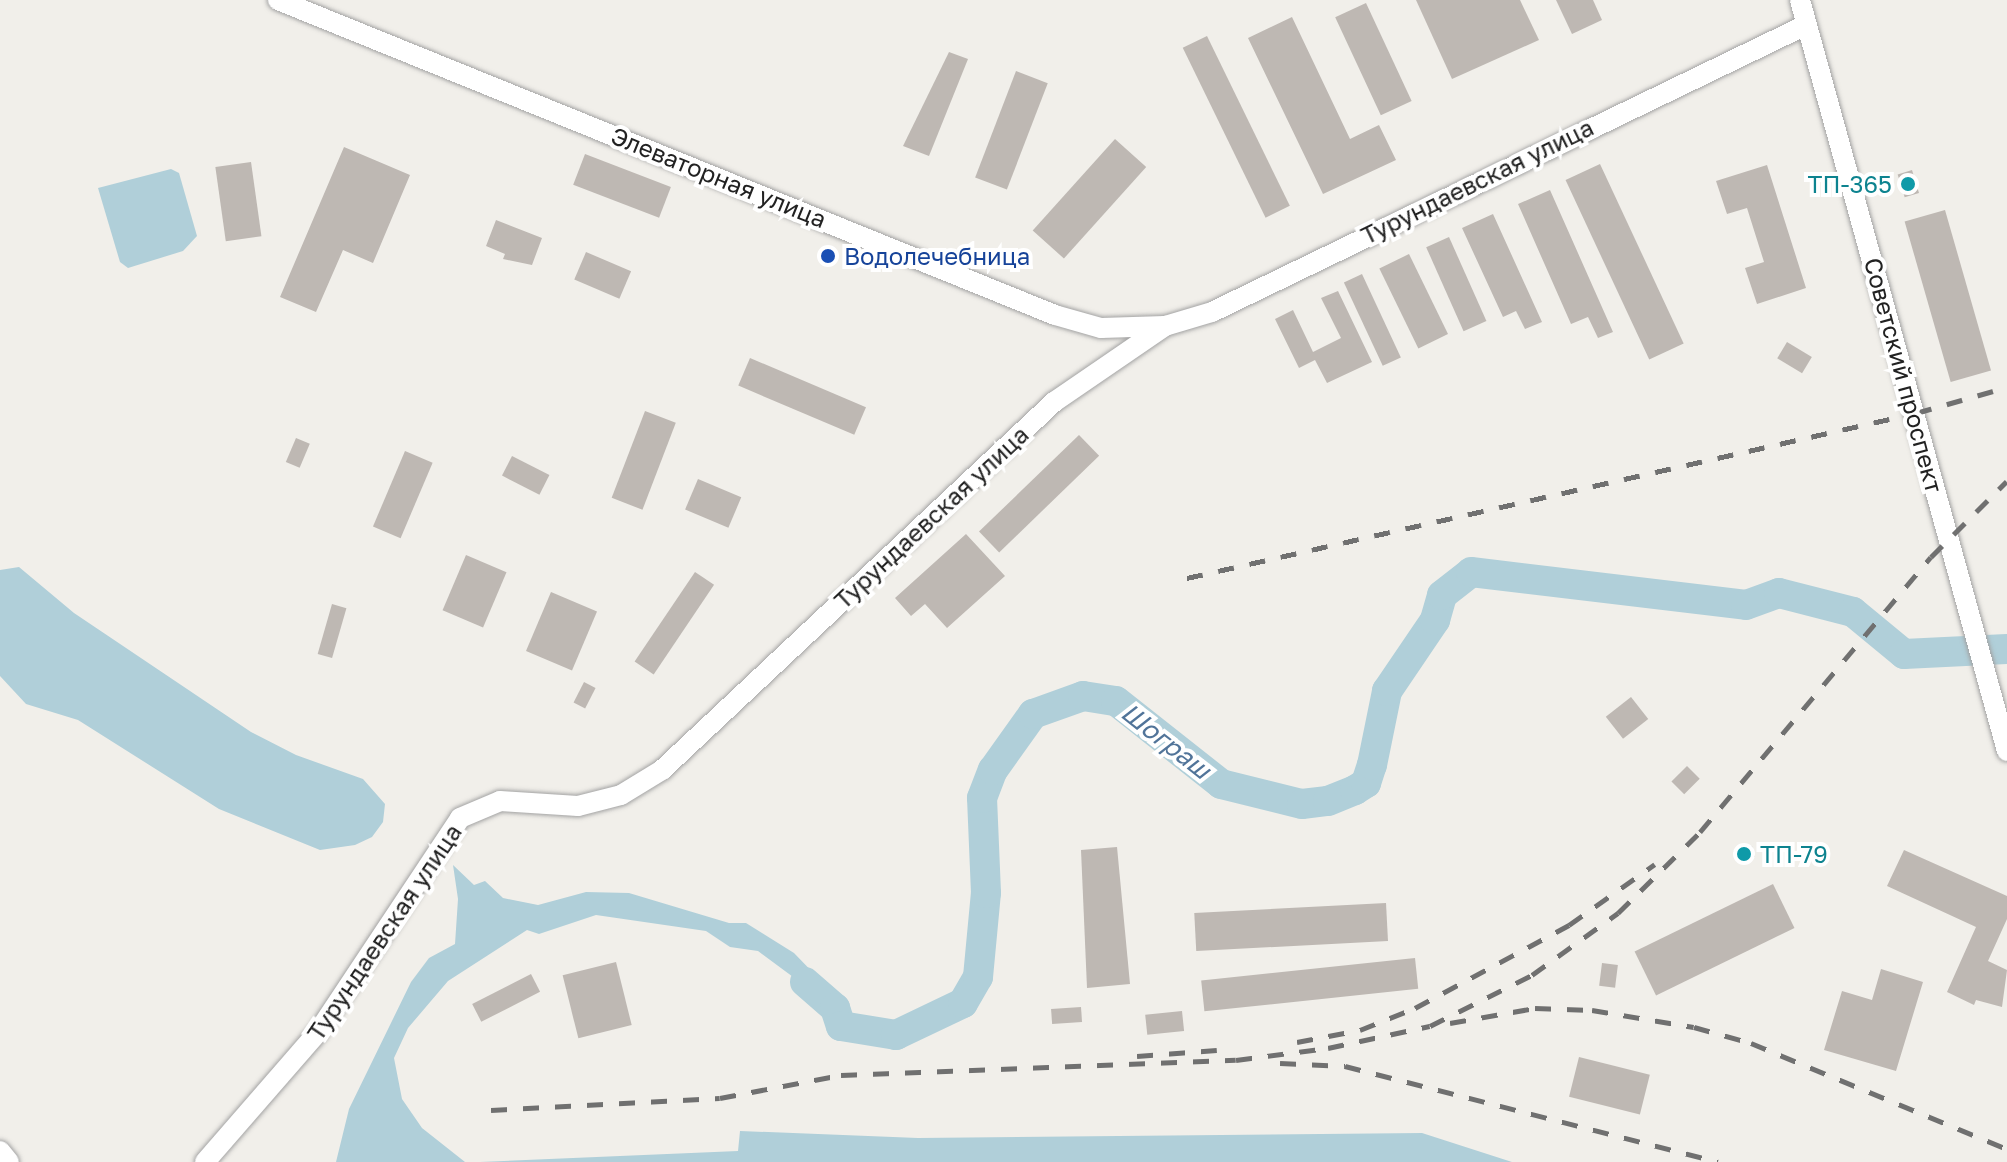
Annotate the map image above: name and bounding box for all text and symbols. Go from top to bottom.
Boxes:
street label: Турундаевская улица [1356,112,1598,250]
street label: Элеваторная улица [607,121,831,233]
place label: ТП-365 [1808,170,1892,198]
marker: ТП-365 [1899,175,1917,193]
place label: Водолечебница [844,242,1030,270]
marker: Водолечебница [819,247,837,265]
street label: Советский проспект [1859,254,1949,496]
street label: Турундаевская улица [828,420,1034,614]
water label: Шограш [1115,697,1217,785]
street label: Турундаевская улица [301,818,467,1046]
place label: ТП-79 [1760,840,1828,868]
marker: ТП-79 [1735,845,1753,863]

